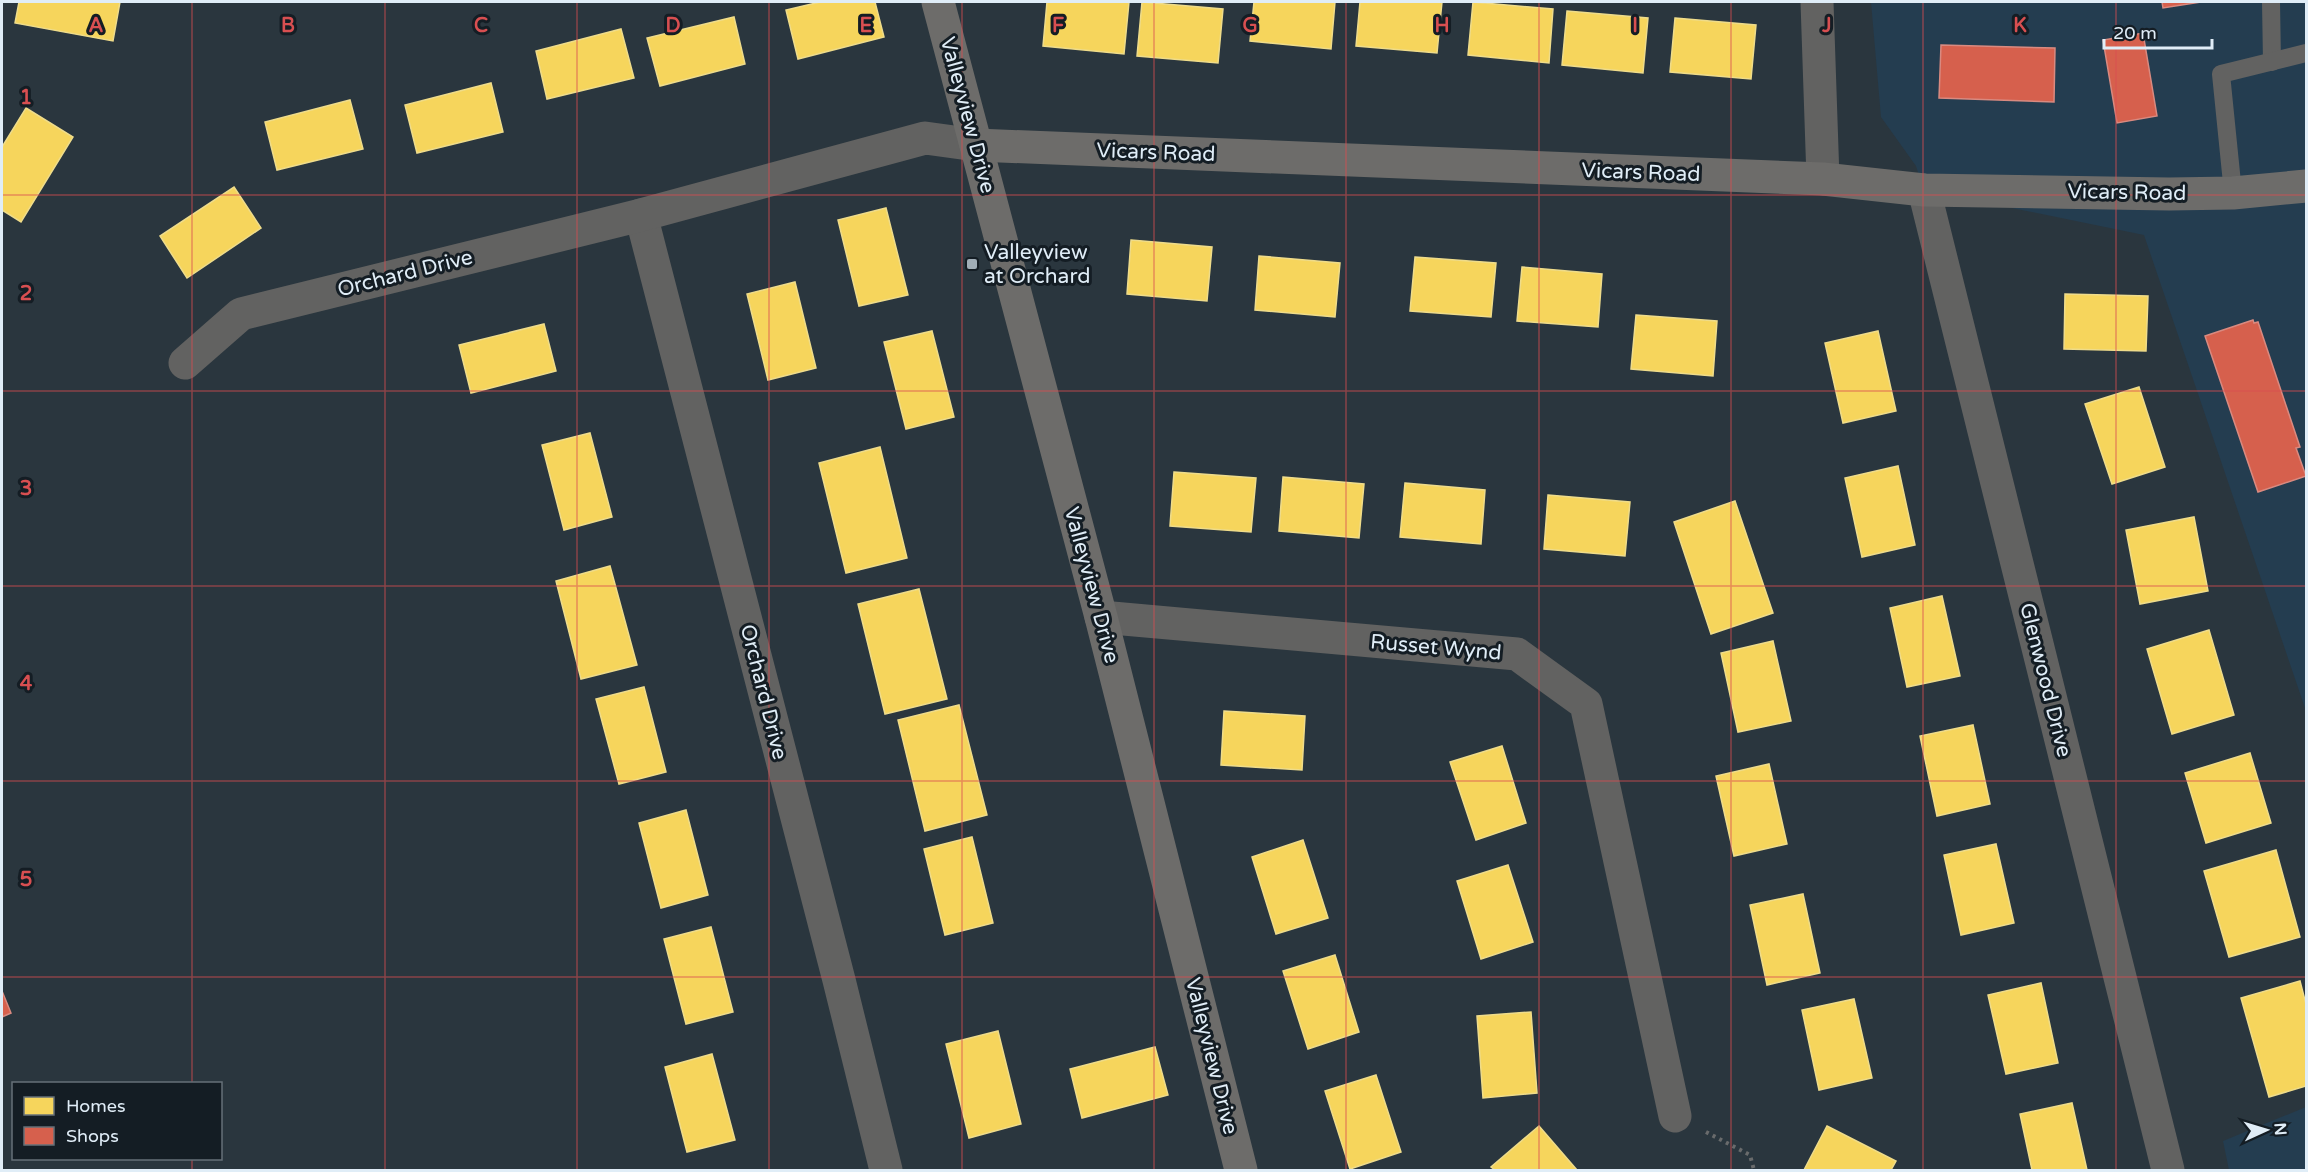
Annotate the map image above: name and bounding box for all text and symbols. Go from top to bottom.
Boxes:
scale bar [2104,12,2212,50]
text: A [89,14,104,38]
text: B [281,14,295,38]
text: C [474,14,488,38]
text: D [665,14,681,38]
text: E [860,14,873,38]
text: F [1052,14,1064,38]
text: G [1242,14,1258,38]
text: H [1434,14,1450,38]
text: I [1632,14,1638,38]
text: J [1821,14,1832,38]
text: K [2013,14,2027,38]
text: 20 m [2113,22,2157,44]
street label: Valleyview Drive [935,34,1000,196]
text: 1 [20,86,32,110]
street label: Vicars Road [1096,138,1216,167]
street label: Vicars Road [1581,158,1701,187]
street label: Vicars Road [2067,179,2187,206]
place label: Valleyview at Orchard [984,240,1090,289]
street label: Orchard Drive [335,245,475,302]
marker: Valleyview at Orchard [965,257,979,271]
text: 2 [20,282,32,306]
text: 3 [20,477,32,501]
street label: Valleyview Drive [1059,504,1124,666]
street label: Glenwood Drive [2014,600,2077,760]
street label: Orchard Drive [735,622,792,762]
street label: Russet Wynd [1369,629,1503,666]
text: 4 [20,672,33,696]
text: 5 [20,868,32,892]
street label: Valleyview Drive [1180,975,1243,1137]
legend [12,1082,222,1160]
text: Homes [66,1095,126,1117]
north arrow [2236,1100,2296,1160]
text: N [2270,1122,2290,1136]
text: Shops [66,1125,119,1147]

